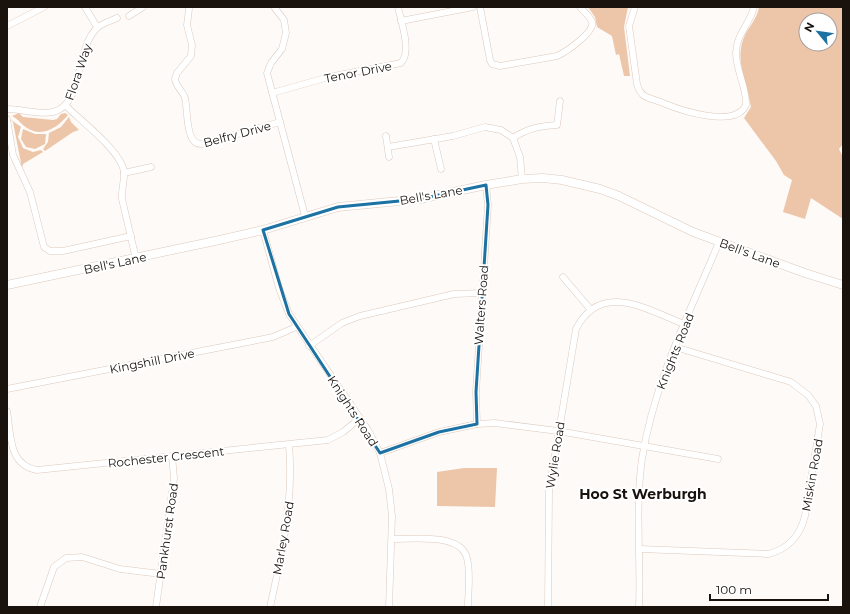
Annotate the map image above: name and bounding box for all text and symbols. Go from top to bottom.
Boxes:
north arrow [798,12,838,52]
text: N [801,20,818,34]
street label: Flora Way [61,41,95,102]
street label: Tenor Drive [323,58,393,86]
street label: Belfry Drive [202,118,272,150]
street label: Bell's Lane [398,182,464,208]
street label: Bell's Lane [718,235,782,271]
street label: Bell's Lane [82,249,148,277]
street label: Walters Road [471,265,491,345]
street label: Knights Road [653,310,697,392]
street label: Kingshill Drive [108,345,196,377]
street label: Knights Road [325,373,381,449]
street label: Wylie Road [542,420,568,490]
street label: Miskin Road [798,437,826,513]
street label: Rochester Crescent [107,443,225,471]
street label: Pankhurst Road [153,482,181,580]
district label: Hoo St Werburgh [579,485,707,503]
street label: Marley Road [269,500,297,576]
scale bar [710,576,828,602]
text: 100 m [716,582,752,597]

